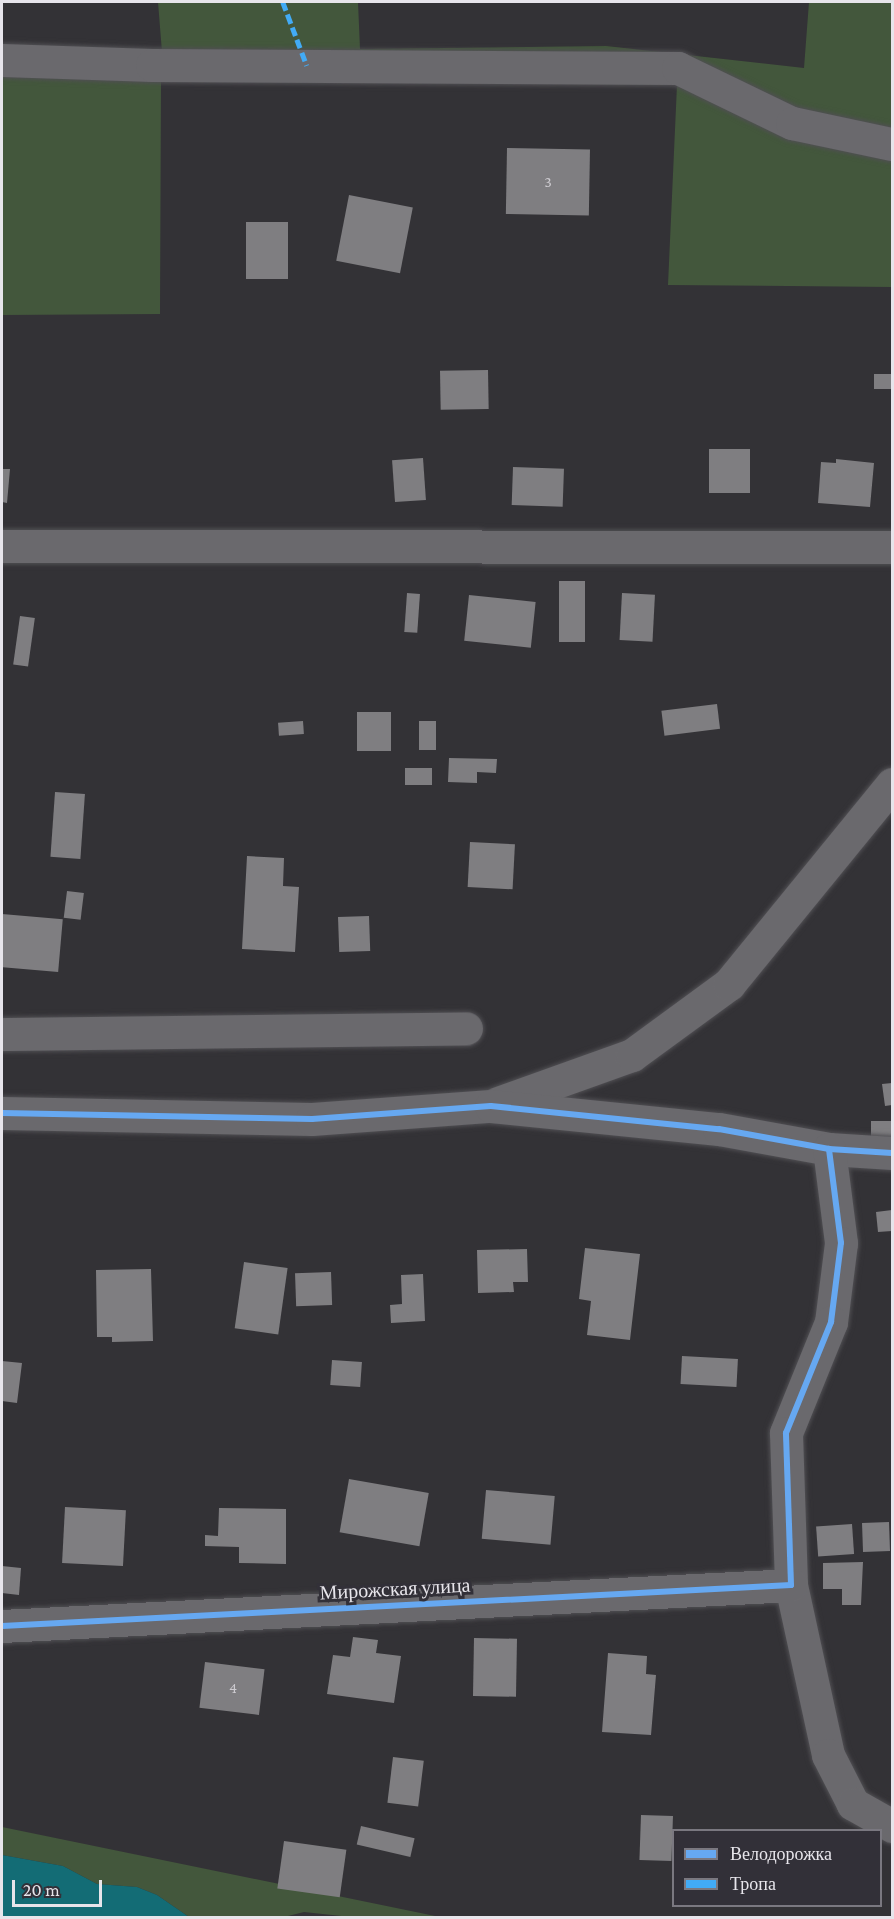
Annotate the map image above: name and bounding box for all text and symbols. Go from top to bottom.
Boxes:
house number: 3 [544,172,552,192]
street label: Мирожская улица [319,1573,471,1605]
house number: 4 [229,1678,237,1698]
legend [672,1829,882,1907]
text: Велодорожка [730,1844,832,1864]
scale bar [15,1868,105,1906]
text: Тропа [730,1874,776,1894]
text: 20 m [23,1880,60,1900]

